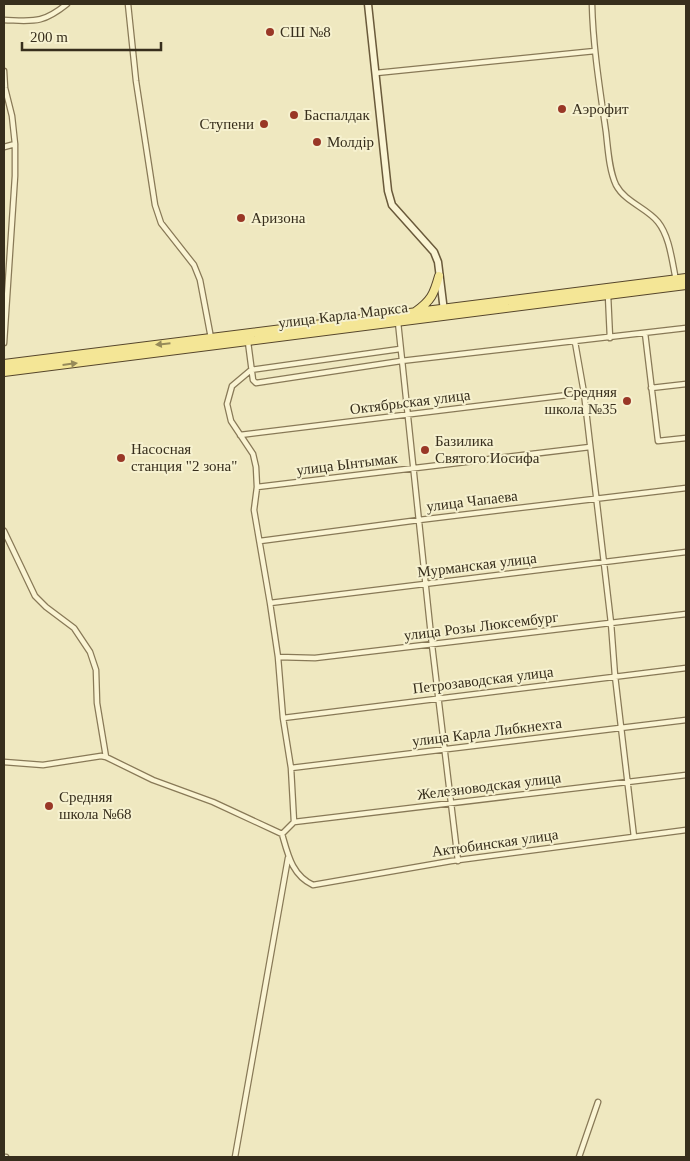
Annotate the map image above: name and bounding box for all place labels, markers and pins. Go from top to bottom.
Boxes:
place label: СШ №8 [280,24,331,40]
marker: СШ №8 [264,26,276,38]
place label: Аэрофит [572,101,629,117]
marker: Аэрофит [556,103,568,115]
place label: Баспалдак [304,107,371,123]
marker: Баспалдак [288,109,300,121]
place label: Ступени [200,116,254,132]
marker: Ступени [258,118,270,130]
place label: Молдiр [327,134,374,150]
marker: Молдiр [311,136,323,148]
place label: Аризона [251,210,306,226]
marker: Аризона [235,212,247,224]
place label: Средняя школа №35 [544,384,617,417]
marker: Средняя школа №35 [621,395,633,407]
place label: Базилика Святого Иосифа [435,433,540,466]
place label: Насосная станция "2 зона" [131,441,237,474]
marker: Базилика Святого Иосифа [419,444,431,456]
marker: Насосная станция "2 зона" [115,452,127,464]
place label: Средняя школа №68 [59,789,132,822]
marker: Средняя школа №68 [43,800,55,812]

